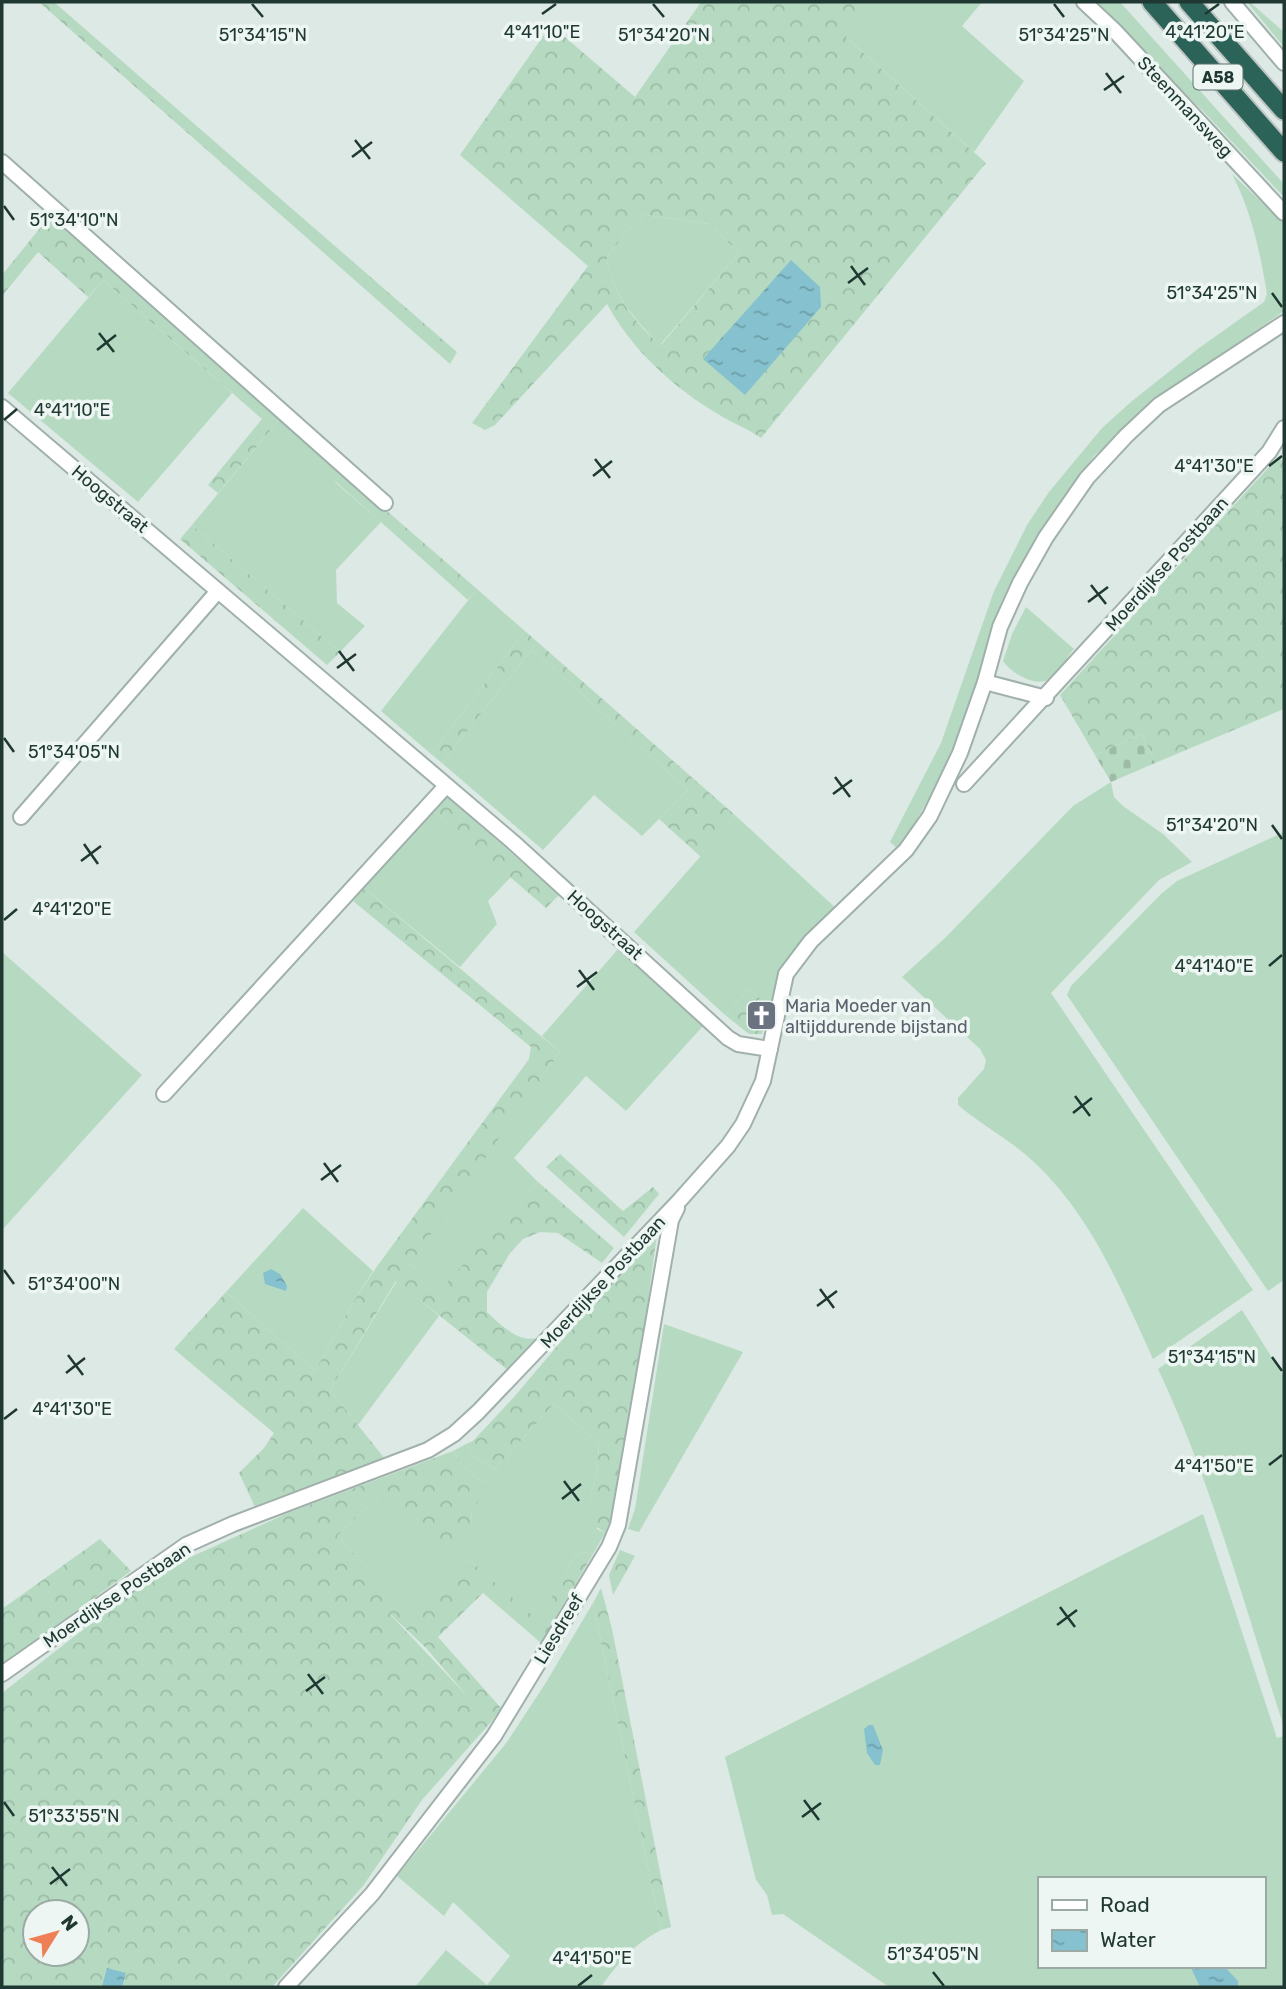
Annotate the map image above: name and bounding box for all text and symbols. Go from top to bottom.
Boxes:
text: 4°41'10"E [504,21,580,43]
text: 4°41'20"E [1165,21,1245,43]
text: 51°34'15"N [219,24,307,46]
text: 51°34'20"N [618,24,710,46]
text: 51°34'25"N [1018,24,1110,46]
street label: Steenmansweg [1133,52,1237,162]
road number: A58 [1194,64,1242,90]
text: 51°34'10"N [30,209,119,231]
text: 51°34'25"N [1166,282,1258,304]
text: 4°41'10"E [34,399,110,421]
text: 4°41'30"E [1174,455,1254,477]
street label: Hoogstraat [67,460,153,538]
street label: Moerdijkse Postbaan [1101,492,1233,636]
text: 51°34'05"N [28,741,120,763]
text: 51°34'20"N [1166,814,1258,836]
street label: Hoogstraat [563,885,647,965]
text: 4°41'20"E [32,898,112,920]
text: 4°41'40"E [1174,955,1254,977]
place label: Maria Moeder van altijddurende bijstand [785,995,968,1038]
church icon: Maria Moeder van altijddurende bijstand [745,999,779,1033]
street label: Moerdijkse Postbaan [536,1211,670,1353]
text: 51°34'00"N [28,1273,120,1295]
text: 51°34'15"N [1168,1346,1256,1368]
text: 4°41'30"E [32,1398,112,1420]
text: 4°41'50"E [1174,1455,1254,1477]
street label: Moerdijkse Postbaan [39,1537,195,1653]
street label: Liesdreef [529,1590,589,1668]
text: 51°33'55"N [28,1805,120,1827]
legend [1038,1877,1265,1968]
text: Road [1100,1892,1150,1917]
north arrow [21,1898,91,1968]
text: N [56,1911,82,1935]
text: Water [1100,1927,1156,1952]
text: 51°34'05"N [887,1943,979,1965]
text: 4°41'50"E [552,1947,632,1969]

